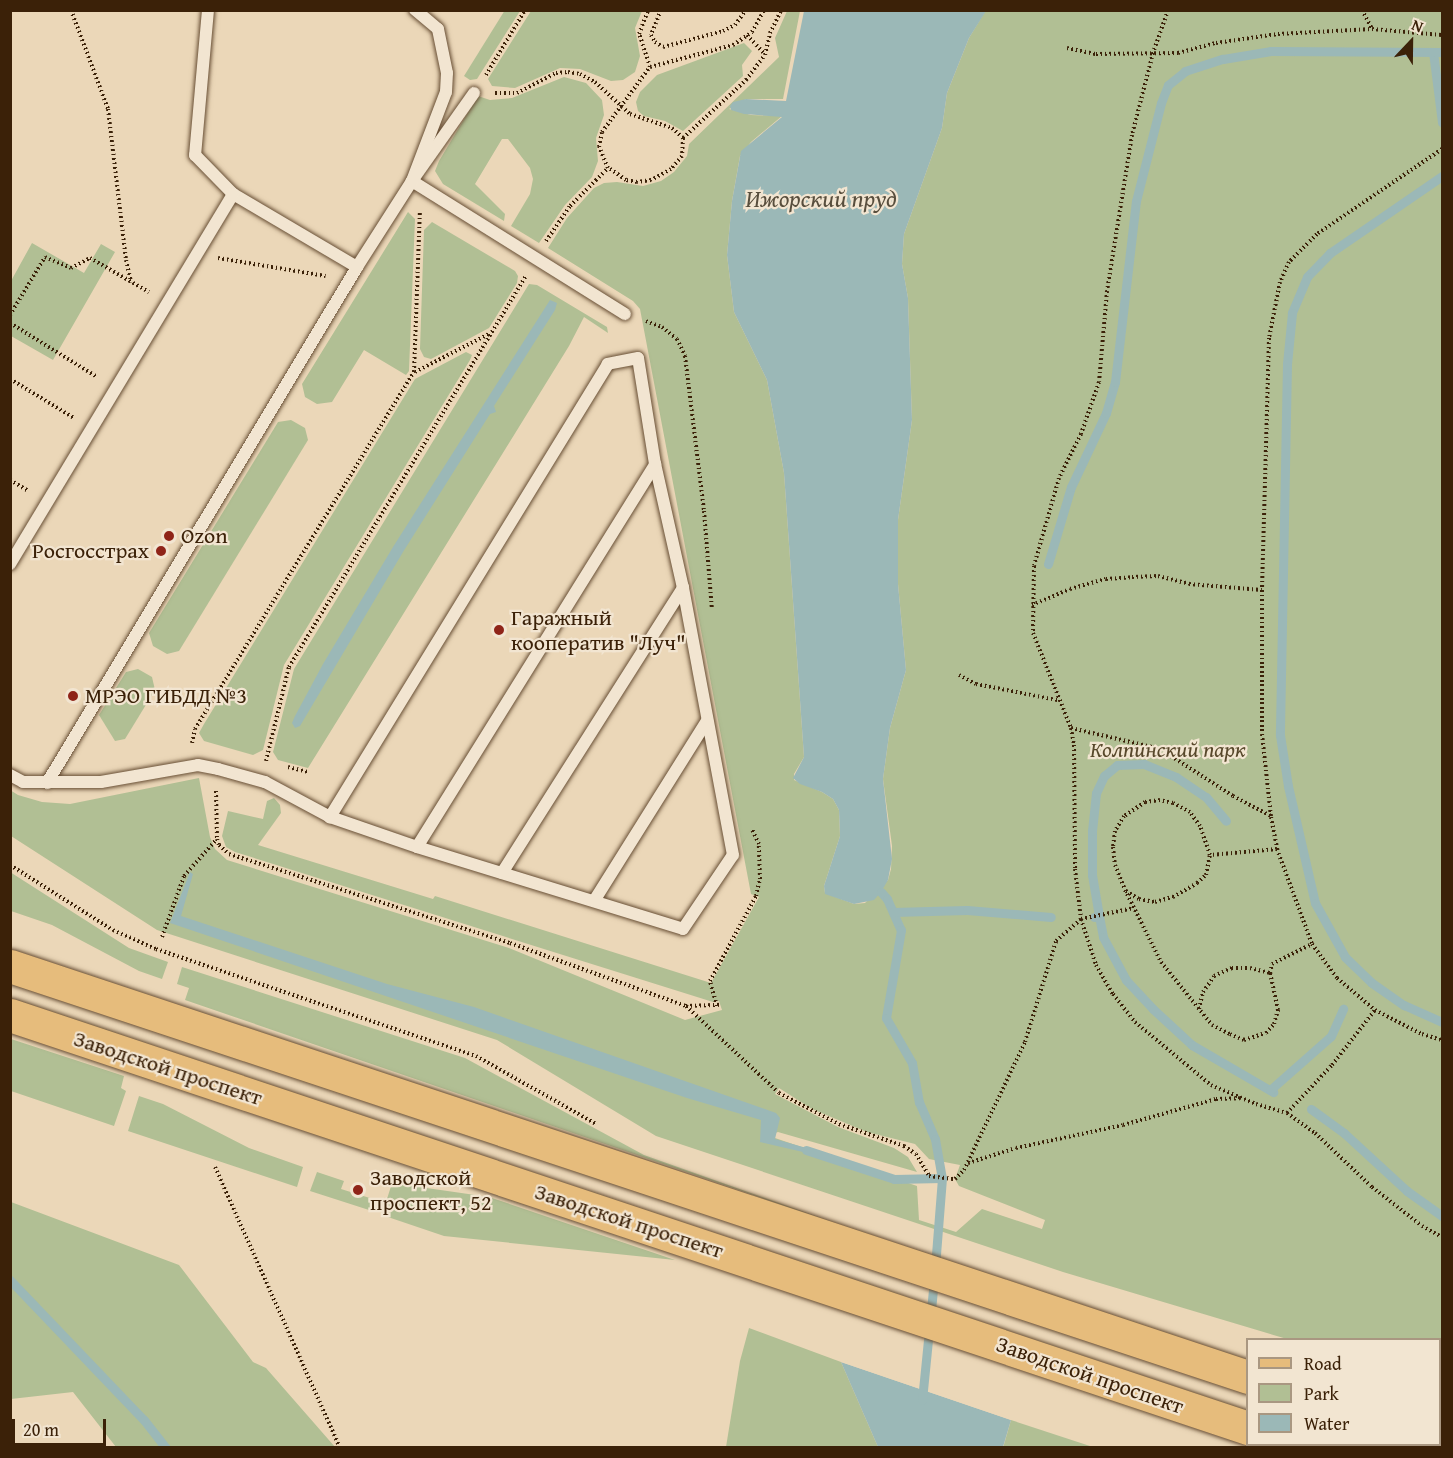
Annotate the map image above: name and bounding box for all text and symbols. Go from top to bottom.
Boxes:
north arrow [1381,12,1441,72]
text: N [1408,12,1427,38]
water label: Ижорский пруд [745,185,897,213]
place label: Ozon [181,523,228,549]
marker: Ozon [162,529,176,543]
place label: Росгосстрах [32,538,149,564]
marker: Росгосстрах [154,544,168,558]
place label: Гаражный кооператив "Луч" [511,604,686,656]
marker: Гаражный кооператив "Луч" [492,623,506,637]
place label: МРЭО ГИБДД №3 [85,683,247,709]
marker: МРЭО ГИБДД №3 [66,689,80,703]
park label: Колпинский парк [1090,737,1246,763]
street label: Заводской проспект [71,1025,265,1111]
place label: Заводской проспект, 52 [370,1164,491,1216]
street label: Заводской проспект [532,1178,726,1264]
marker: Заводской проспект, 52 [351,1183,365,1197]
street label: Заводской проспект [993,1331,1187,1419]
legend [1246,1338,1441,1446]
text: Road [1304,1350,1342,1377]
text: Park [1304,1380,1339,1407]
scale bar [15,1407,110,1445]
text: Water [1304,1410,1349,1437]
text: 20 m [23,1416,59,1443]

